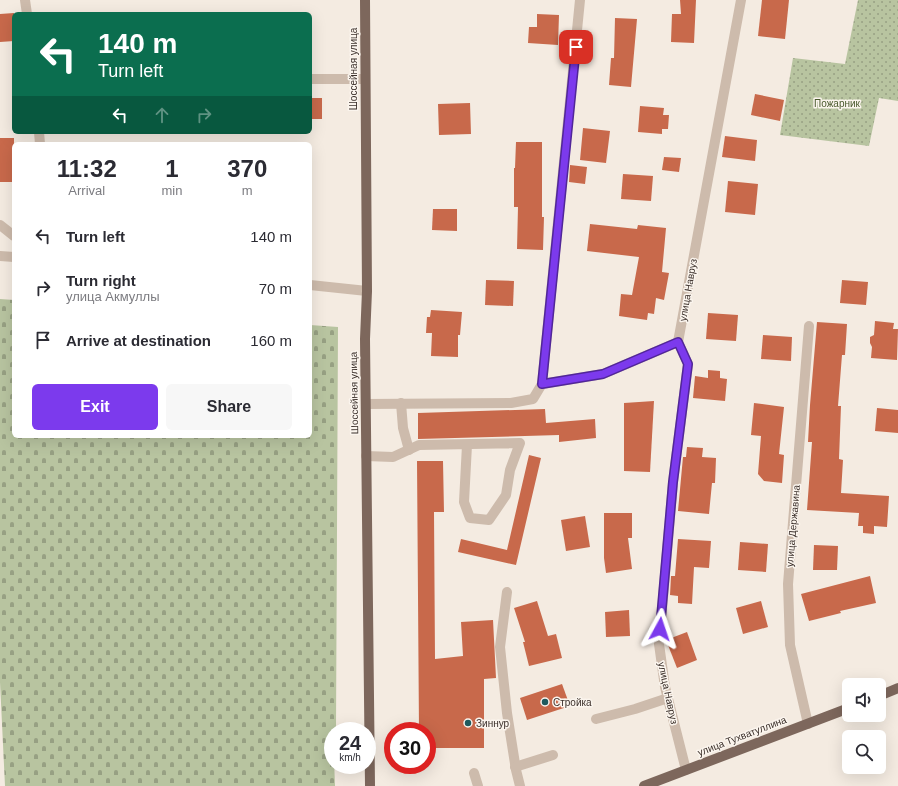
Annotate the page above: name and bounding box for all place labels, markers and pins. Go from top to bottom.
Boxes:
pin [559,30,593,64]
marker: Стройка [540,697,550,707]
place label: Стройка [553,697,592,708]
marker: Зиннур [463,718,473,728]
place label: Зиннур [476,718,510,729]

